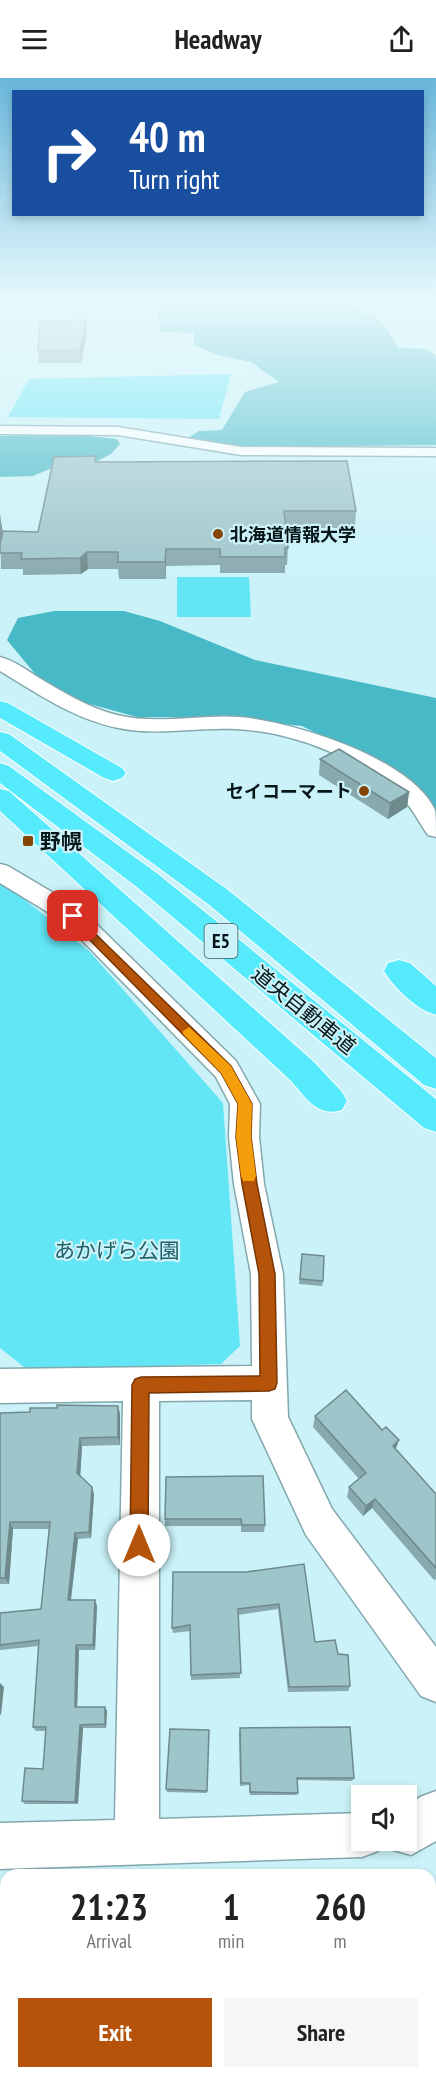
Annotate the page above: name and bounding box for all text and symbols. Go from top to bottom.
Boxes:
text: Headway [174,22,262,56]
icon: menu [18,23,51,56]
icon: share [385,23,418,56]
text: 40 m [129,109,206,164]
icon: right [30,114,108,192]
text: Turn right [129,162,220,196]
place label: 北海道情報大学 [230,523,356,546]
marker: 北海道情報大学 [211,527,225,541]
place label: セイコーマート [226,780,352,803]
marker: セイコーマート [357,784,371,798]
place label: 野幌 [40,828,82,855]
marker: 野幌 [21,834,35,848]
pin [47,890,98,941]
icon: arrive [56,899,89,932]
road number: E5 [204,924,238,958]
street label: 道央自動車道 [247,960,361,1060]
park label: あかげら公園 [54,1237,180,1264]
position arrow [107,1513,171,1577]
map controls [351,1785,417,1851]
button: sound [351,1785,417,1851]
text: 21:23 [70,1883,148,1930]
text: 1 [222,1883,240,1930]
text: 260 [314,1883,366,1930]
text: Arrival [86,1928,132,1954]
text: min [218,1928,244,1954]
text: m [334,1928,347,1954]
button: Exit [18,1998,212,2067]
button: Share [224,1998,418,2067]

